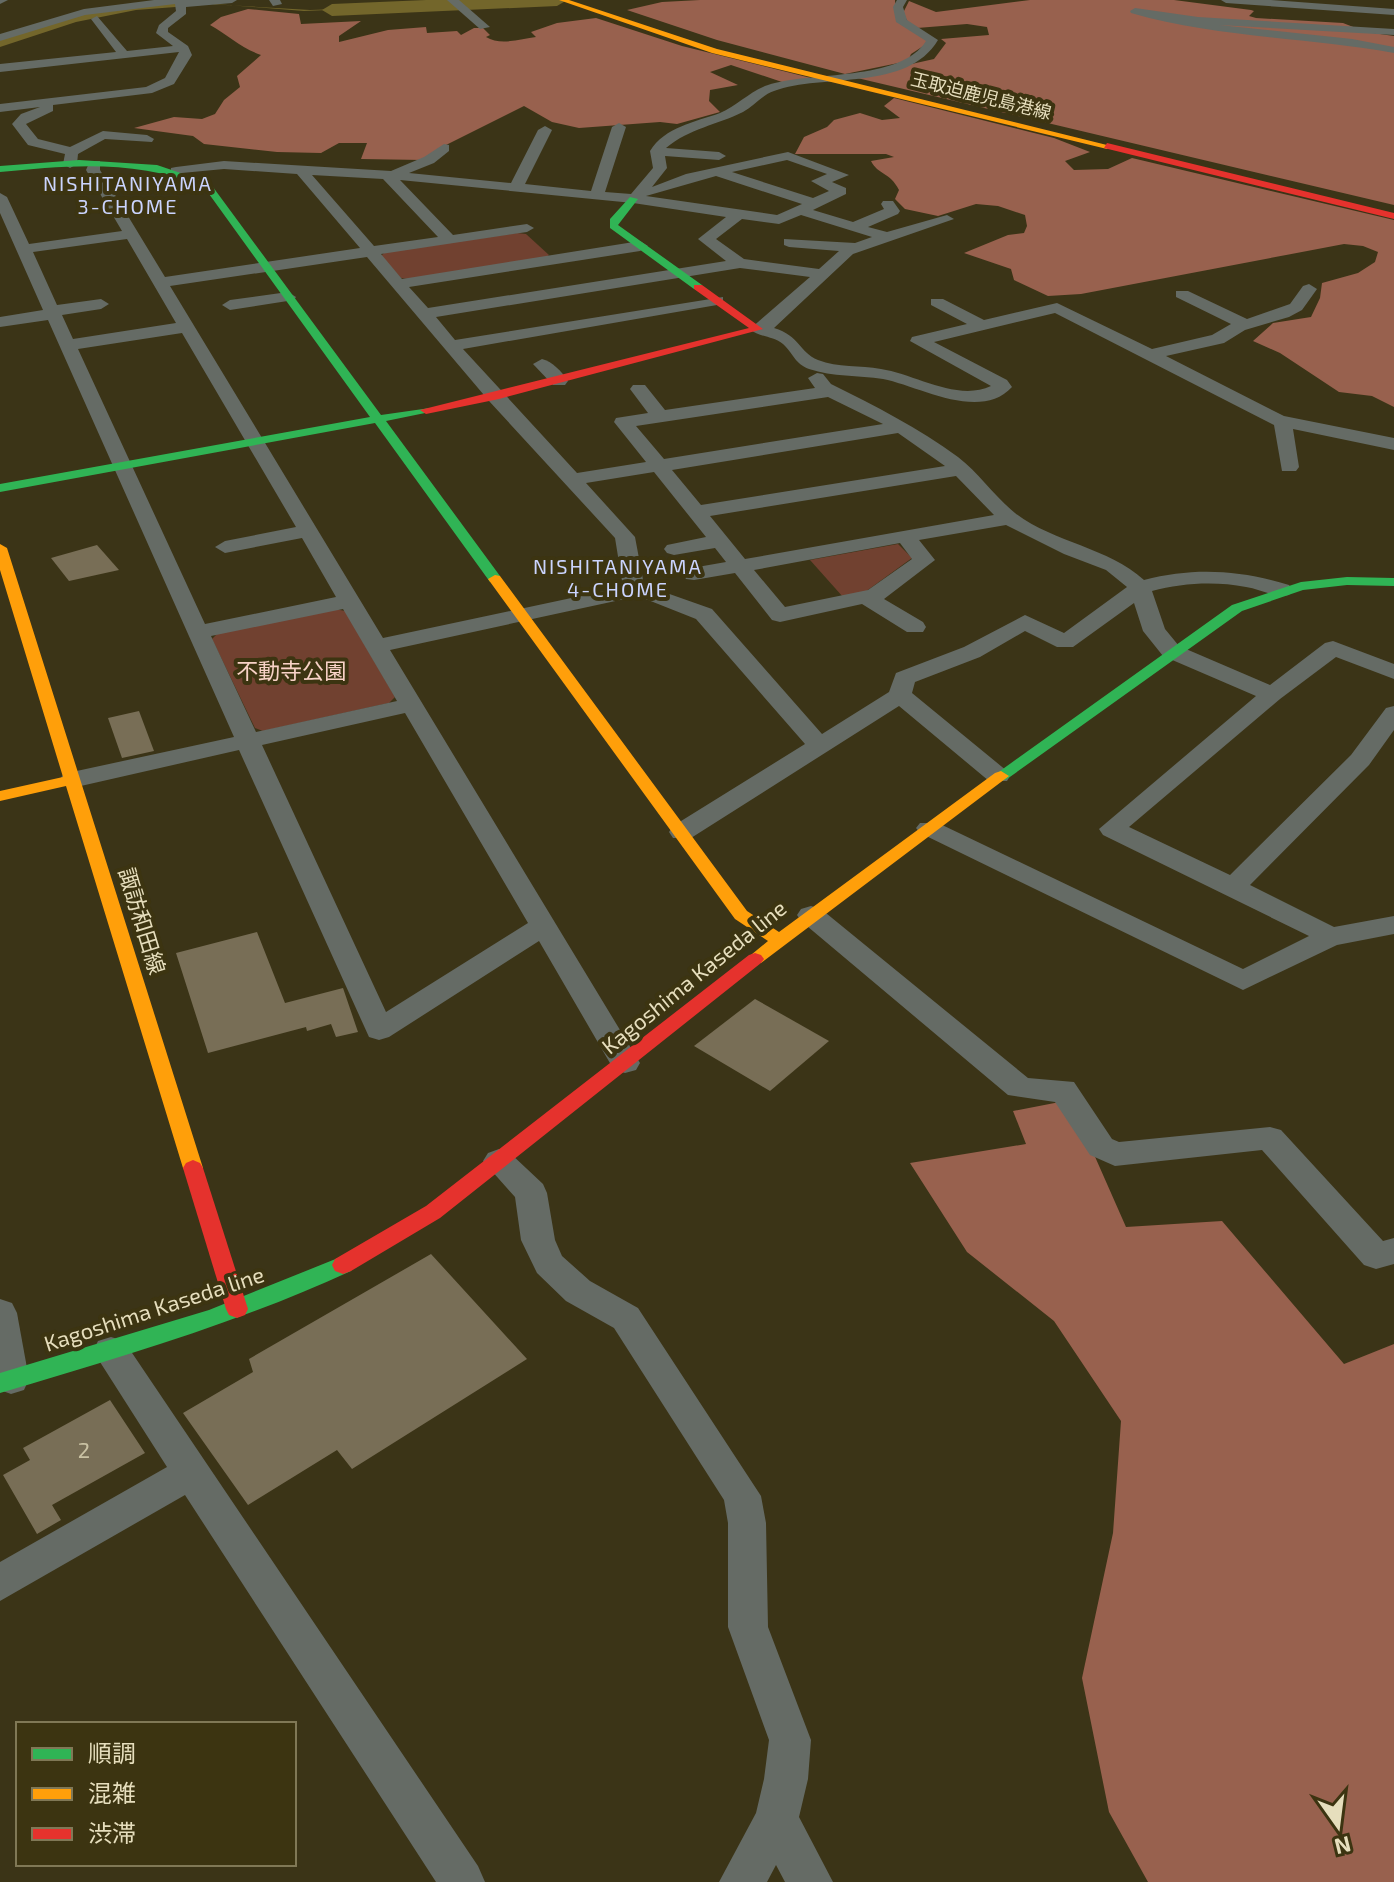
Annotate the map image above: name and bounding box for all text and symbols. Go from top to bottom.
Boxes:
street label: 玉取迫鹿児島港線 [909,67,1054,123]
district label: NISHITANIYAMA 3-CHOME [43,171,213,218]
district label: NISHITANIYAMA 4-CHOME [533,554,703,601]
park label: 不動寺公園 [236,657,346,683]
street label: 諏訪和田線 [114,864,171,977]
street label: Kagoshima Kaseda line [596,894,791,1059]
street label: Kagoshima Kaseda line [40,1260,267,1356]
house number: 2 [78,1436,90,1462]
legend [16,1722,296,1866]
text: 順調 [88,1738,136,1767]
text: 混雑 [88,1778,136,1807]
north arrow [1298,1786,1378,1866]
text: 渋滞 [88,1818,136,1847]
text: N [1332,1832,1354,1861]

